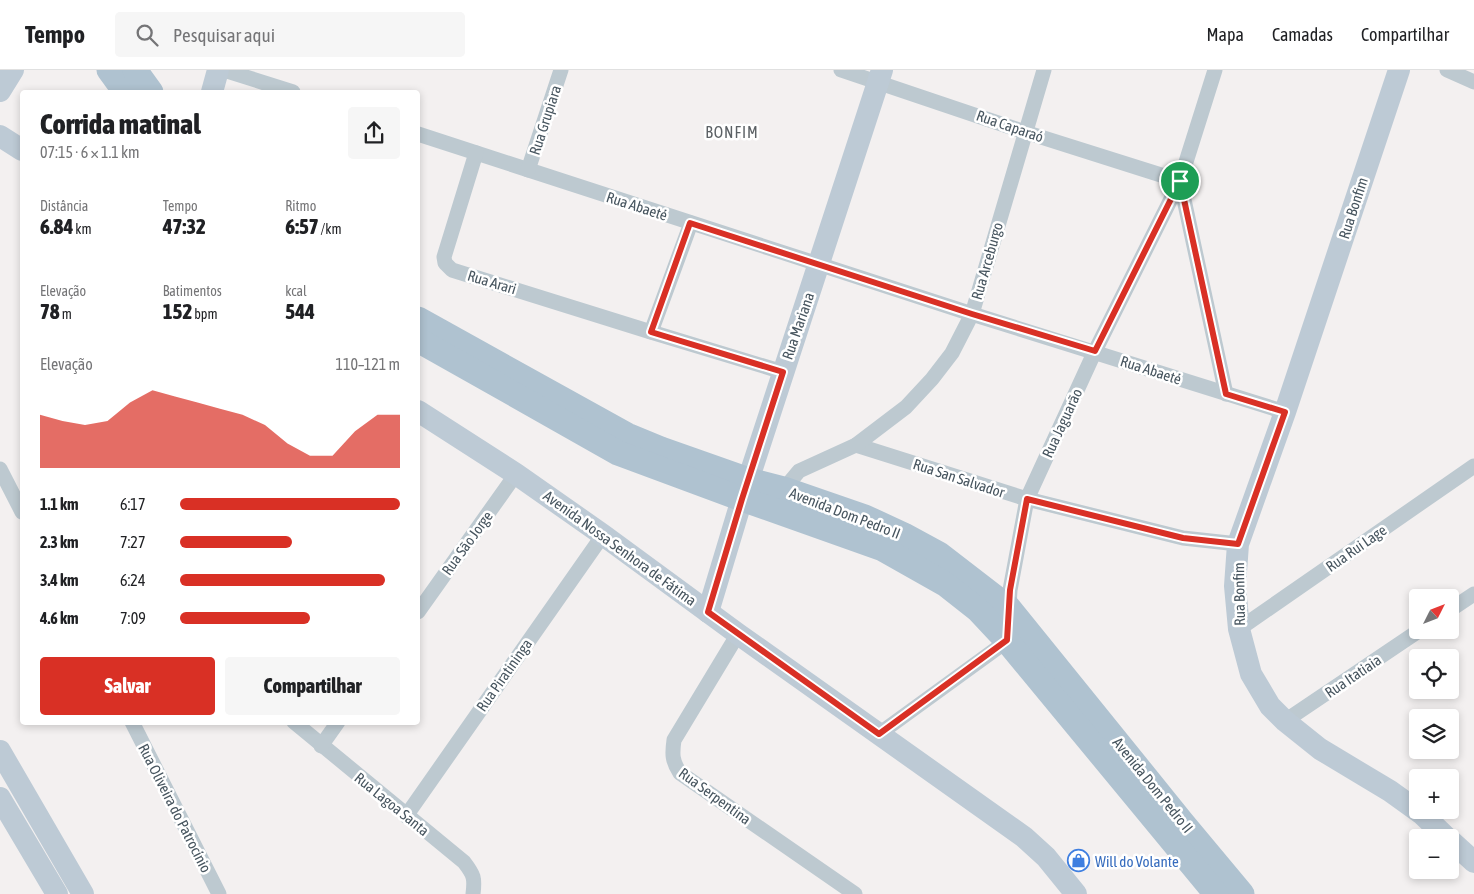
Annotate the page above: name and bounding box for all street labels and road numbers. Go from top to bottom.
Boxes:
street label: Rua Grupiara [526,83,564,157]
street label: Rua Caparaó [974,107,1046,145]
street label: Rua Bonfim [1335,175,1371,241]
street label: Rua Abaeté [604,188,670,224]
street label: Rua Arceburgo [968,220,1006,302]
street label: Rua Arari [466,267,518,297]
street label: Rua Mariana [779,290,817,362]
street label: Rua Abaeté [1118,352,1184,388]
street label: Rua Jaguarão [1039,386,1085,460]
street label: Rua San Salvador [911,455,1007,501]
street label: Avenida Dom Pedro II [787,484,903,542]
street label: Avenida Nossa Senhora de Fátima [540,487,700,609]
street label: Rua São Jorge [438,508,496,578]
street label: Rua Rui Lage [1323,521,1390,575]
street label: Rua Bonfim [1230,562,1248,626]
street label: Rua Piratininga [473,636,535,714]
street label: Rua Itatiaia [1322,651,1384,701]
street label: Avenida Dom Pedro II [1109,734,1197,836]
street label: Rua Oliveira do Patrocínio [135,741,215,875]
street label: Rua Serpentina [676,764,754,828]
street label: Rua Lagoa Santa [351,769,433,839]

